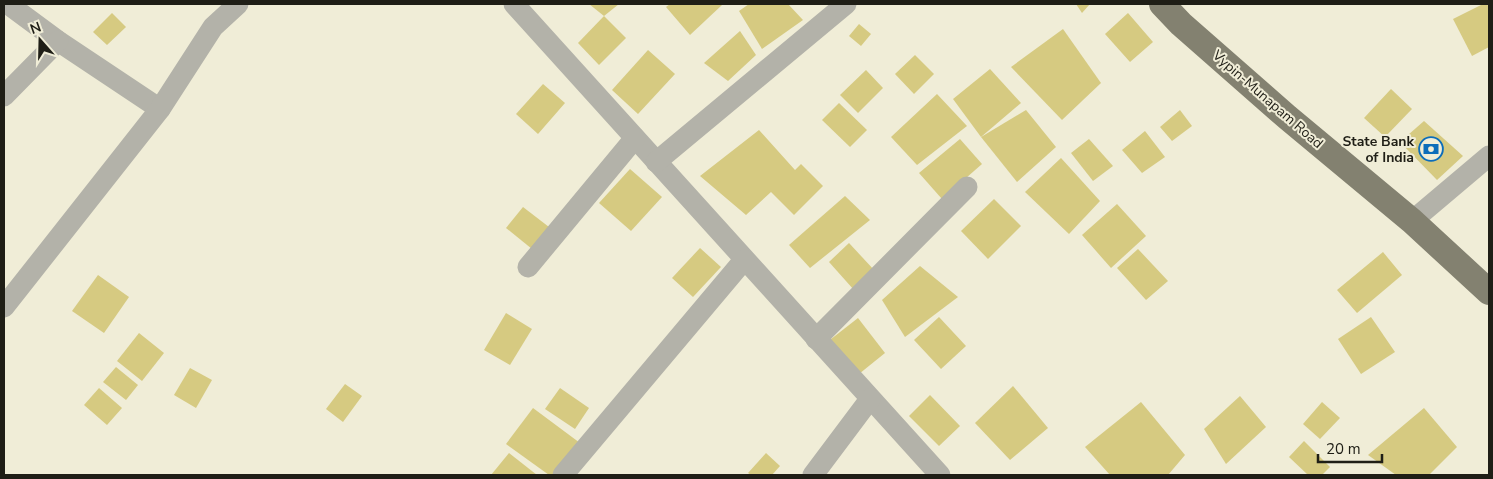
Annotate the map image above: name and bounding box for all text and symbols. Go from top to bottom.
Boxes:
north arrow [15,15,65,65]
text: N [28,18,44,39]
street label: Vypin-Munapam Road [1208,45,1327,153]
place label: State Bank of India [1343,132,1414,167]
bank icon: State Bank of India [1418,136,1444,162]
scale bar [1318,432,1382,464]
text: 20 m [1326,439,1361,459]

